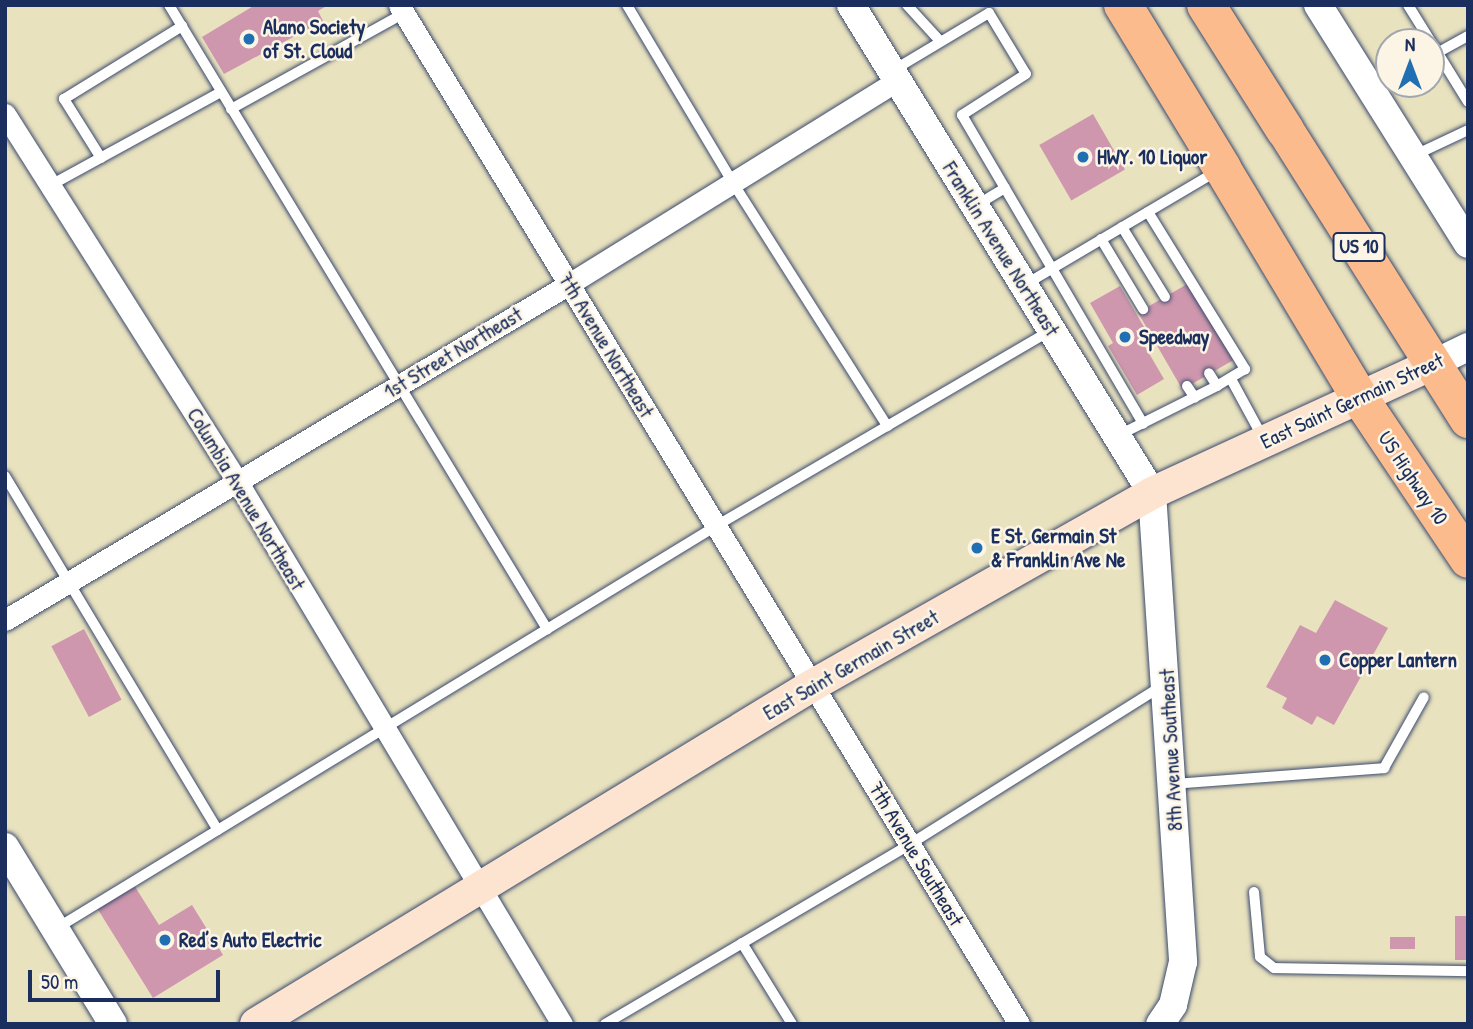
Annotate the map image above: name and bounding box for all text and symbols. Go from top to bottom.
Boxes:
place label: Alano Society of St. Cloud [263,14,365,64]
north arrow [1375,28,1445,98]
marker: Alano Society of St. Cloud [241,31,257,47]
text: N [1405,31,1415,57]
place label: HWY. 10 Liquor [1097,144,1207,170]
marker: HWY. 10 Liquor [1075,149,1091,165]
street label: Franklin Avenue Northeast [937,157,1065,341]
road number: US 10 [1331,232,1387,262]
street label: 7th Avenue Northeast [553,268,659,422]
street label: 1st Street Northeast [379,302,527,404]
place label: Speedway [1139,324,1209,350]
marker: Speedway [1117,329,1133,345]
street label: East Saint Germain Street [1257,348,1447,454]
street label: Columbia Avenue Northeast [182,403,310,595]
street label: US Highway 10 [1373,426,1453,530]
place label: E St. Germain St & Franklin Ave Ne [991,523,1125,573]
marker: E St. Germain St & Franklin Ave Ne [969,540,985,556]
street label: East Saint Germain Street [759,604,943,726]
place label: Copper Lantern [1339,647,1457,673]
marker: Copper Lantern [1317,652,1333,668]
street label: 8th Avenue Southeast [1154,668,1188,832]
street label: 7th Avenue Southeast [863,777,969,931]
place label: Red’s Auto Electric [179,927,321,953]
marker: Red’s Auto Electric [157,932,173,948]
scale bar [32,956,224,1000]
text: 50 m [41,967,78,996]

